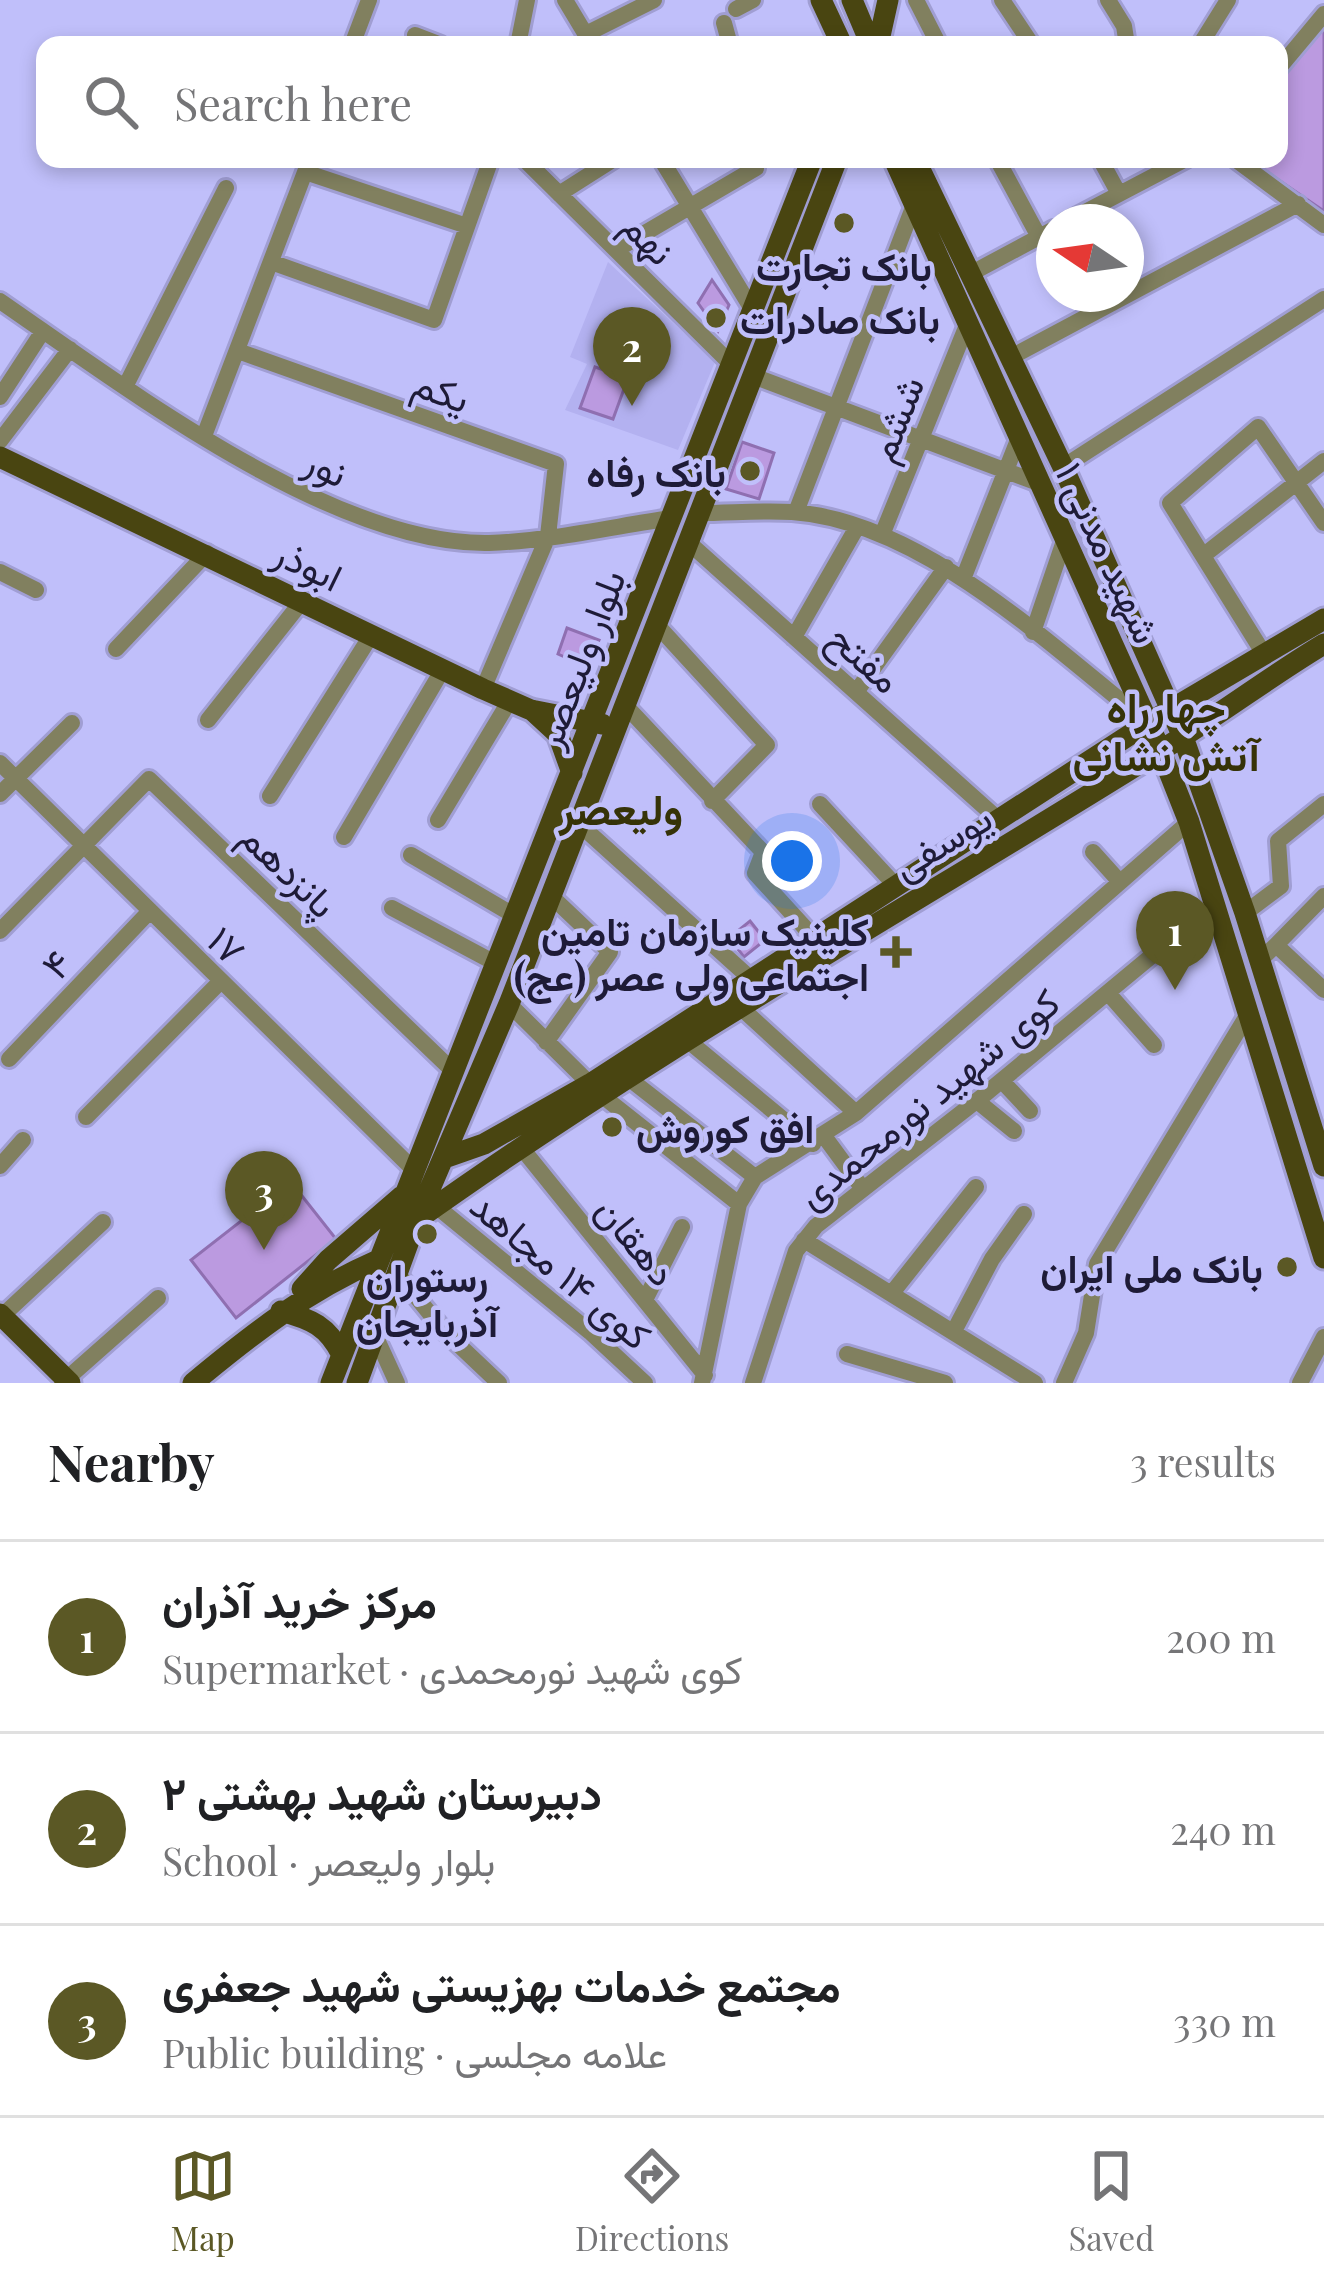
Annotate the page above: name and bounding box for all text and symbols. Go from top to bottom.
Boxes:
search box [36,36,1288,168]
icon: search [78,69,144,135]
text: Search here [174,72,412,132]
street label: نهم [611,199,688,276]
north arrow [1036,204,1144,312]
marker: بانک تجارت [831,210,857,236]
place label: بانک تجارت [756,239,932,292]
place label: بانک صادرات [740,292,940,345]
marker: بانک صادرات [703,305,729,331]
pin: 2 [593,307,671,406]
street label: یکم [406,355,478,425]
street label: ششم [853,367,937,469]
street label: نور [296,432,357,498]
place label: بانک رفاه [586,445,726,498]
street label: شهید مدنی ۱ [1045,453,1174,651]
marker: بانک رفاه [737,458,763,484]
street label: ابوذر [265,524,352,603]
street label: بلوار ولیعصر [520,561,637,756]
street label: مفتح [816,611,914,706]
district label: چهارراه آتش نشانی [1072,678,1263,782]
district label: ولیعصر [558,780,683,837]
street label: یوسفی [882,790,1001,891]
street label: پانزدهم [228,810,350,930]
your location [762,831,822,891]
pin: 1 [1136,891,1214,990]
place label: کلینیک سازمان تامین اجتماعی ولی عصر (عج) [514,904,869,1004]
street label: ۱۷ [198,913,258,975]
marker: کلینیک سازمان تامین اجتماعی ولی عصر (عج) [880,936,912,968]
street label: ۴ [29,937,81,989]
street label: کوی شهید نورمحمدی [785,975,1070,1220]
place label: افق کوروش [636,1101,814,1154]
marker: افق کوروش [599,1114,625,1140]
pin: 3 [225,1151,303,1250]
street label: کوی ۱۴ مجاهد [460,1178,663,1361]
street label: دهقان [586,1184,690,1296]
marker: رستوران آذربایجان [414,1221,440,1247]
place label: بانک ملی ایران [1040,1241,1263,1294]
place label: رستوران آذربایجان [356,1250,501,1348]
marker: بانک ملی ایران [1274,1254,1300,1280]
text: Nearby [48,1427,214,1495]
text: 3 results [1130,1435,1276,1487]
text: مرکز خرید آذران [162,1569,437,1629]
text: 1 [80,1611,94,1663]
text: 200 m [1166,1611,1276,1663]
text: Supermarket · کوی شهید نورمحمدی [162,1642,743,1694]
text: دبیرستان شهید بهشتی ۲ [162,1761,602,1821]
text: 2 [77,1803,97,1855]
text: 240 m [1170,1803,1276,1855]
text: School · بلوار ولیعصر [162,1834,495,1886]
text: مجتمع خدمات بهزیستی شهید جعفری [162,1953,841,2013]
text: 3 [77,1995,97,2047]
text: 330 m [1173,1995,1276,2047]
text: Public building · علامه مجلسی [162,2026,667,2078]
tab: Map [170,2143,236,2259]
tab: Directions [575,2143,729,2259]
tab: Saved [1069,2143,1154,2259]

